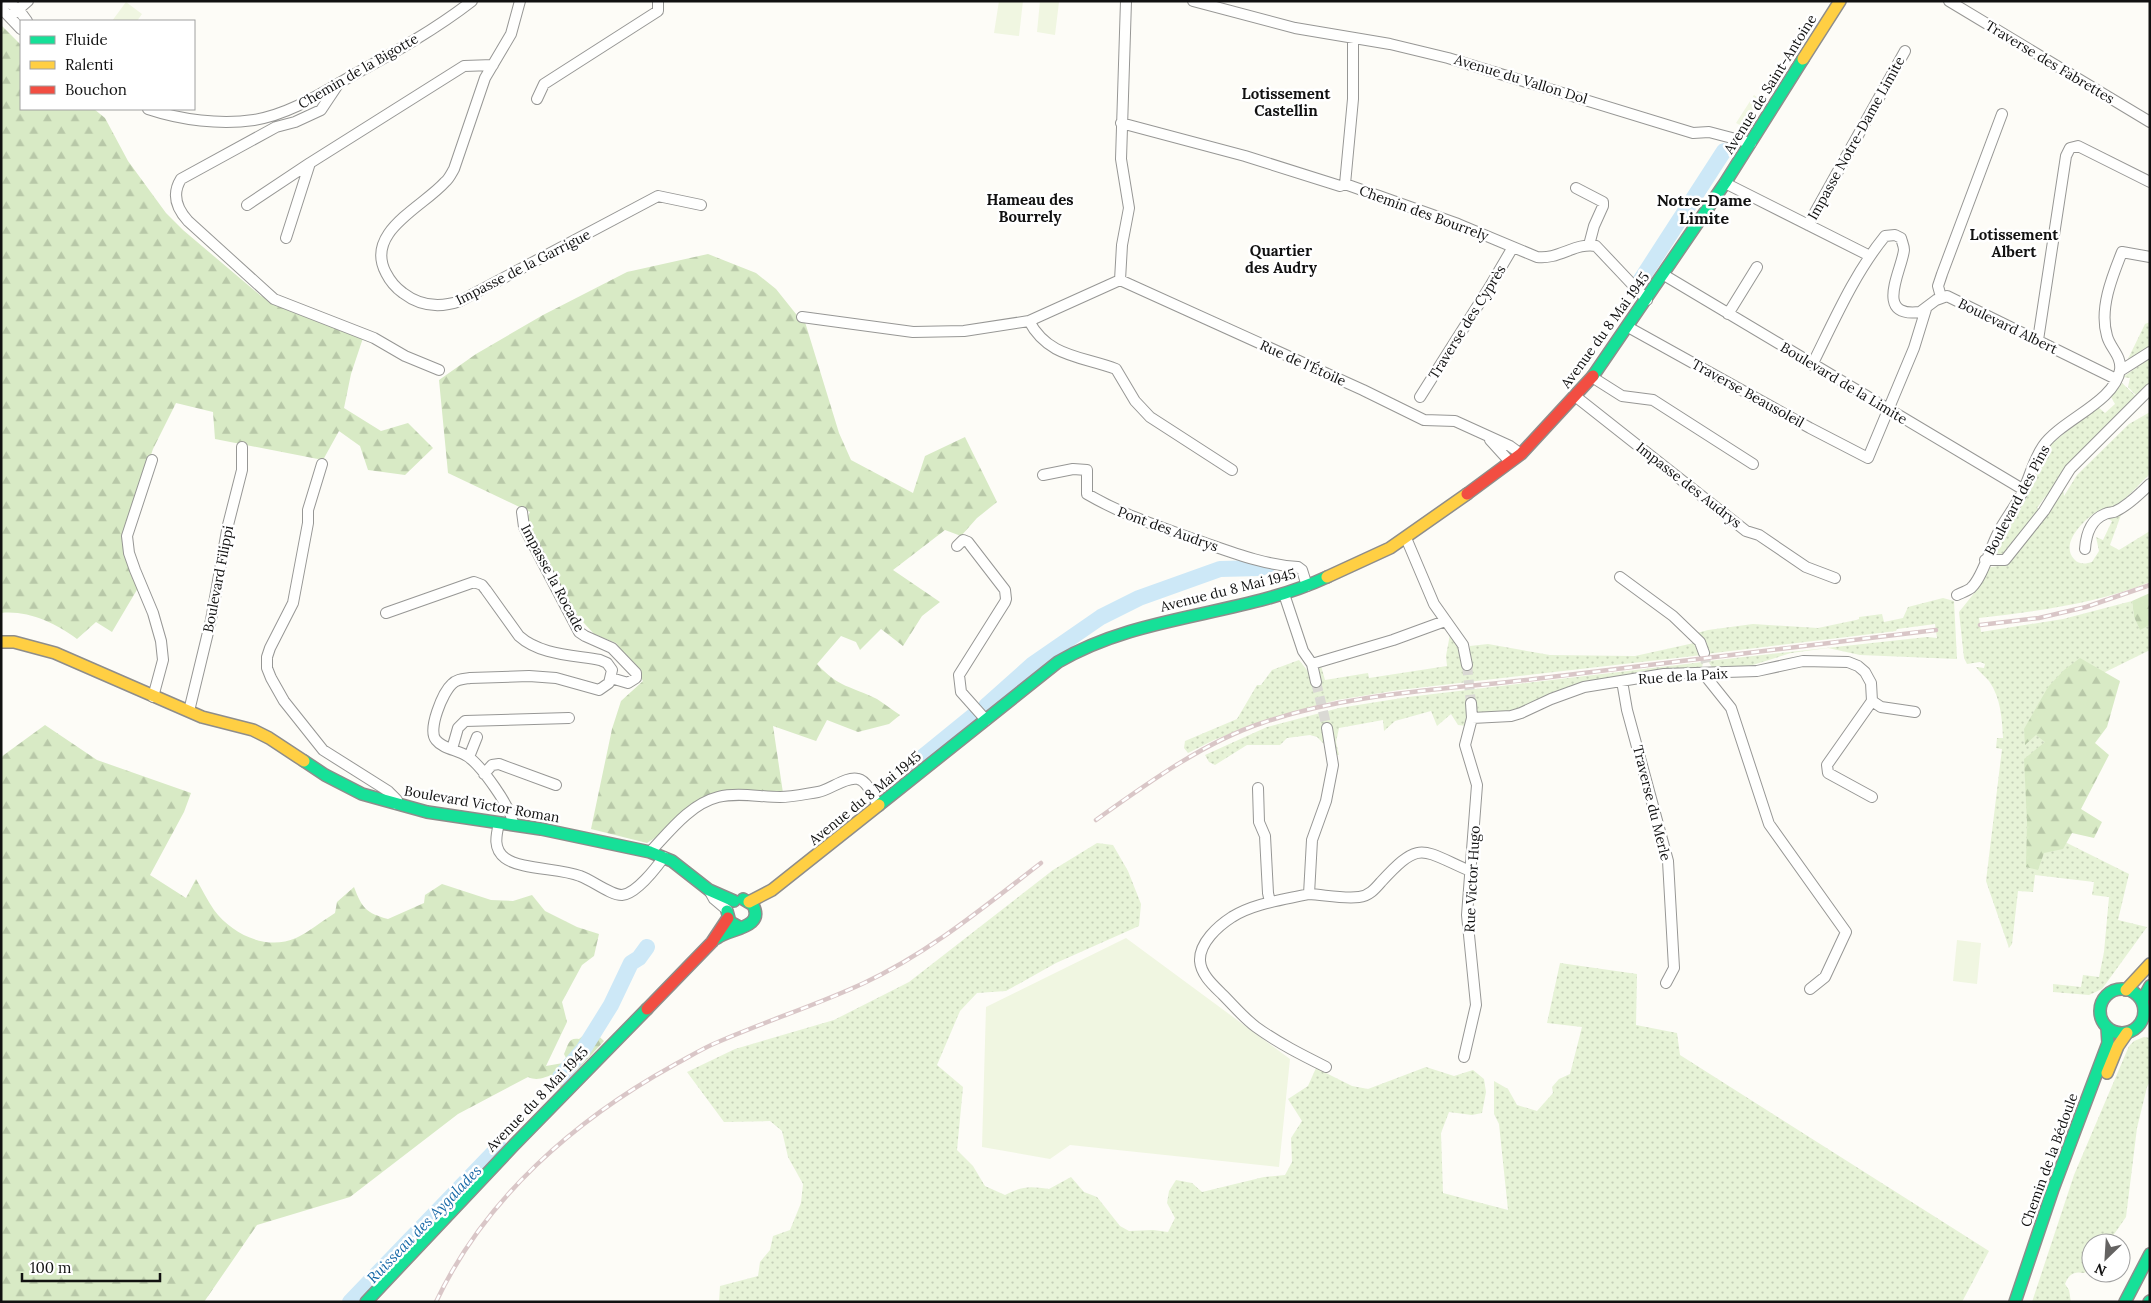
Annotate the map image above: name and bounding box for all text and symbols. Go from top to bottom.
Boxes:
street label: Avenue de Saint-Antoine [1719,11,1821,158]
street label: Traverse des Fabrettes [1982,16,2118,108]
legend [20,20,195,110]
street label: Chemin de la Bigotte [295,29,422,113]
text: Fluide [65,30,108,49]
street label: Avenue du Vallon Dol [1451,50,1590,108]
street label: Impasse Notre-Dame Limite [1803,53,1909,223]
text: Ralenti [65,55,113,74]
text: Bouchon [65,80,127,99]
district label: Lotissement Castellin [1242,84,1331,120]
street label: Chemin des Bourrely [1357,181,1492,245]
district label: Hameau des Bourrely [986,190,1074,226]
district label: Notre-Dame Limite [1657,190,1752,228]
street label: Impasse de la Garrigue [453,225,594,309]
district label: Lotissement Albert [1970,225,2059,261]
district label: Quartier des Audry [1245,241,1318,277]
street label: Traverse des Cyprès [1424,261,1510,383]
street label: Avenue du 8 Mai 1945 [1556,268,1653,392]
street label: Boulevard Albert [1955,294,2061,358]
street label: Rue de l'Étoile [1257,336,1349,390]
street label: Boulevard de la Limite [1777,338,1911,428]
street label: Traverse Beausoleil [1689,355,1808,431]
street label: Impasse des Audrys [1633,438,1745,532]
street label: Boulevard des Pins [1980,442,2054,558]
street label: Pont des Audrys [1115,502,1221,556]
street label: Impasse la Rocade [517,521,589,635]
street label: Boulevard Filippi [199,524,237,634]
street label: Avenue du 8 Mai 1945 [1157,564,1298,616]
street label: Rue de la Paix [1638,664,1729,688]
street label: Traverse du Merle [1629,743,1675,863]
street label: Avenue du 8 Mai 1945 [804,747,925,849]
street label: Boulevard Victor Roman [403,781,562,827]
street label: Rue Victor Hugo [1460,825,1484,933]
street label: Avenue du 8 Mai 1945 [481,1043,592,1156]
street label: Chemin de la Bédoule [2016,1090,2082,1229]
water label: Ruisseau des Aygalades [363,1161,485,1287]
north arrow [2081,1233,2131,1283]
scale bar [22,1250,160,1282]
text: 100 m [30,1258,71,1277]
text: N [2092,1259,2109,1280]

